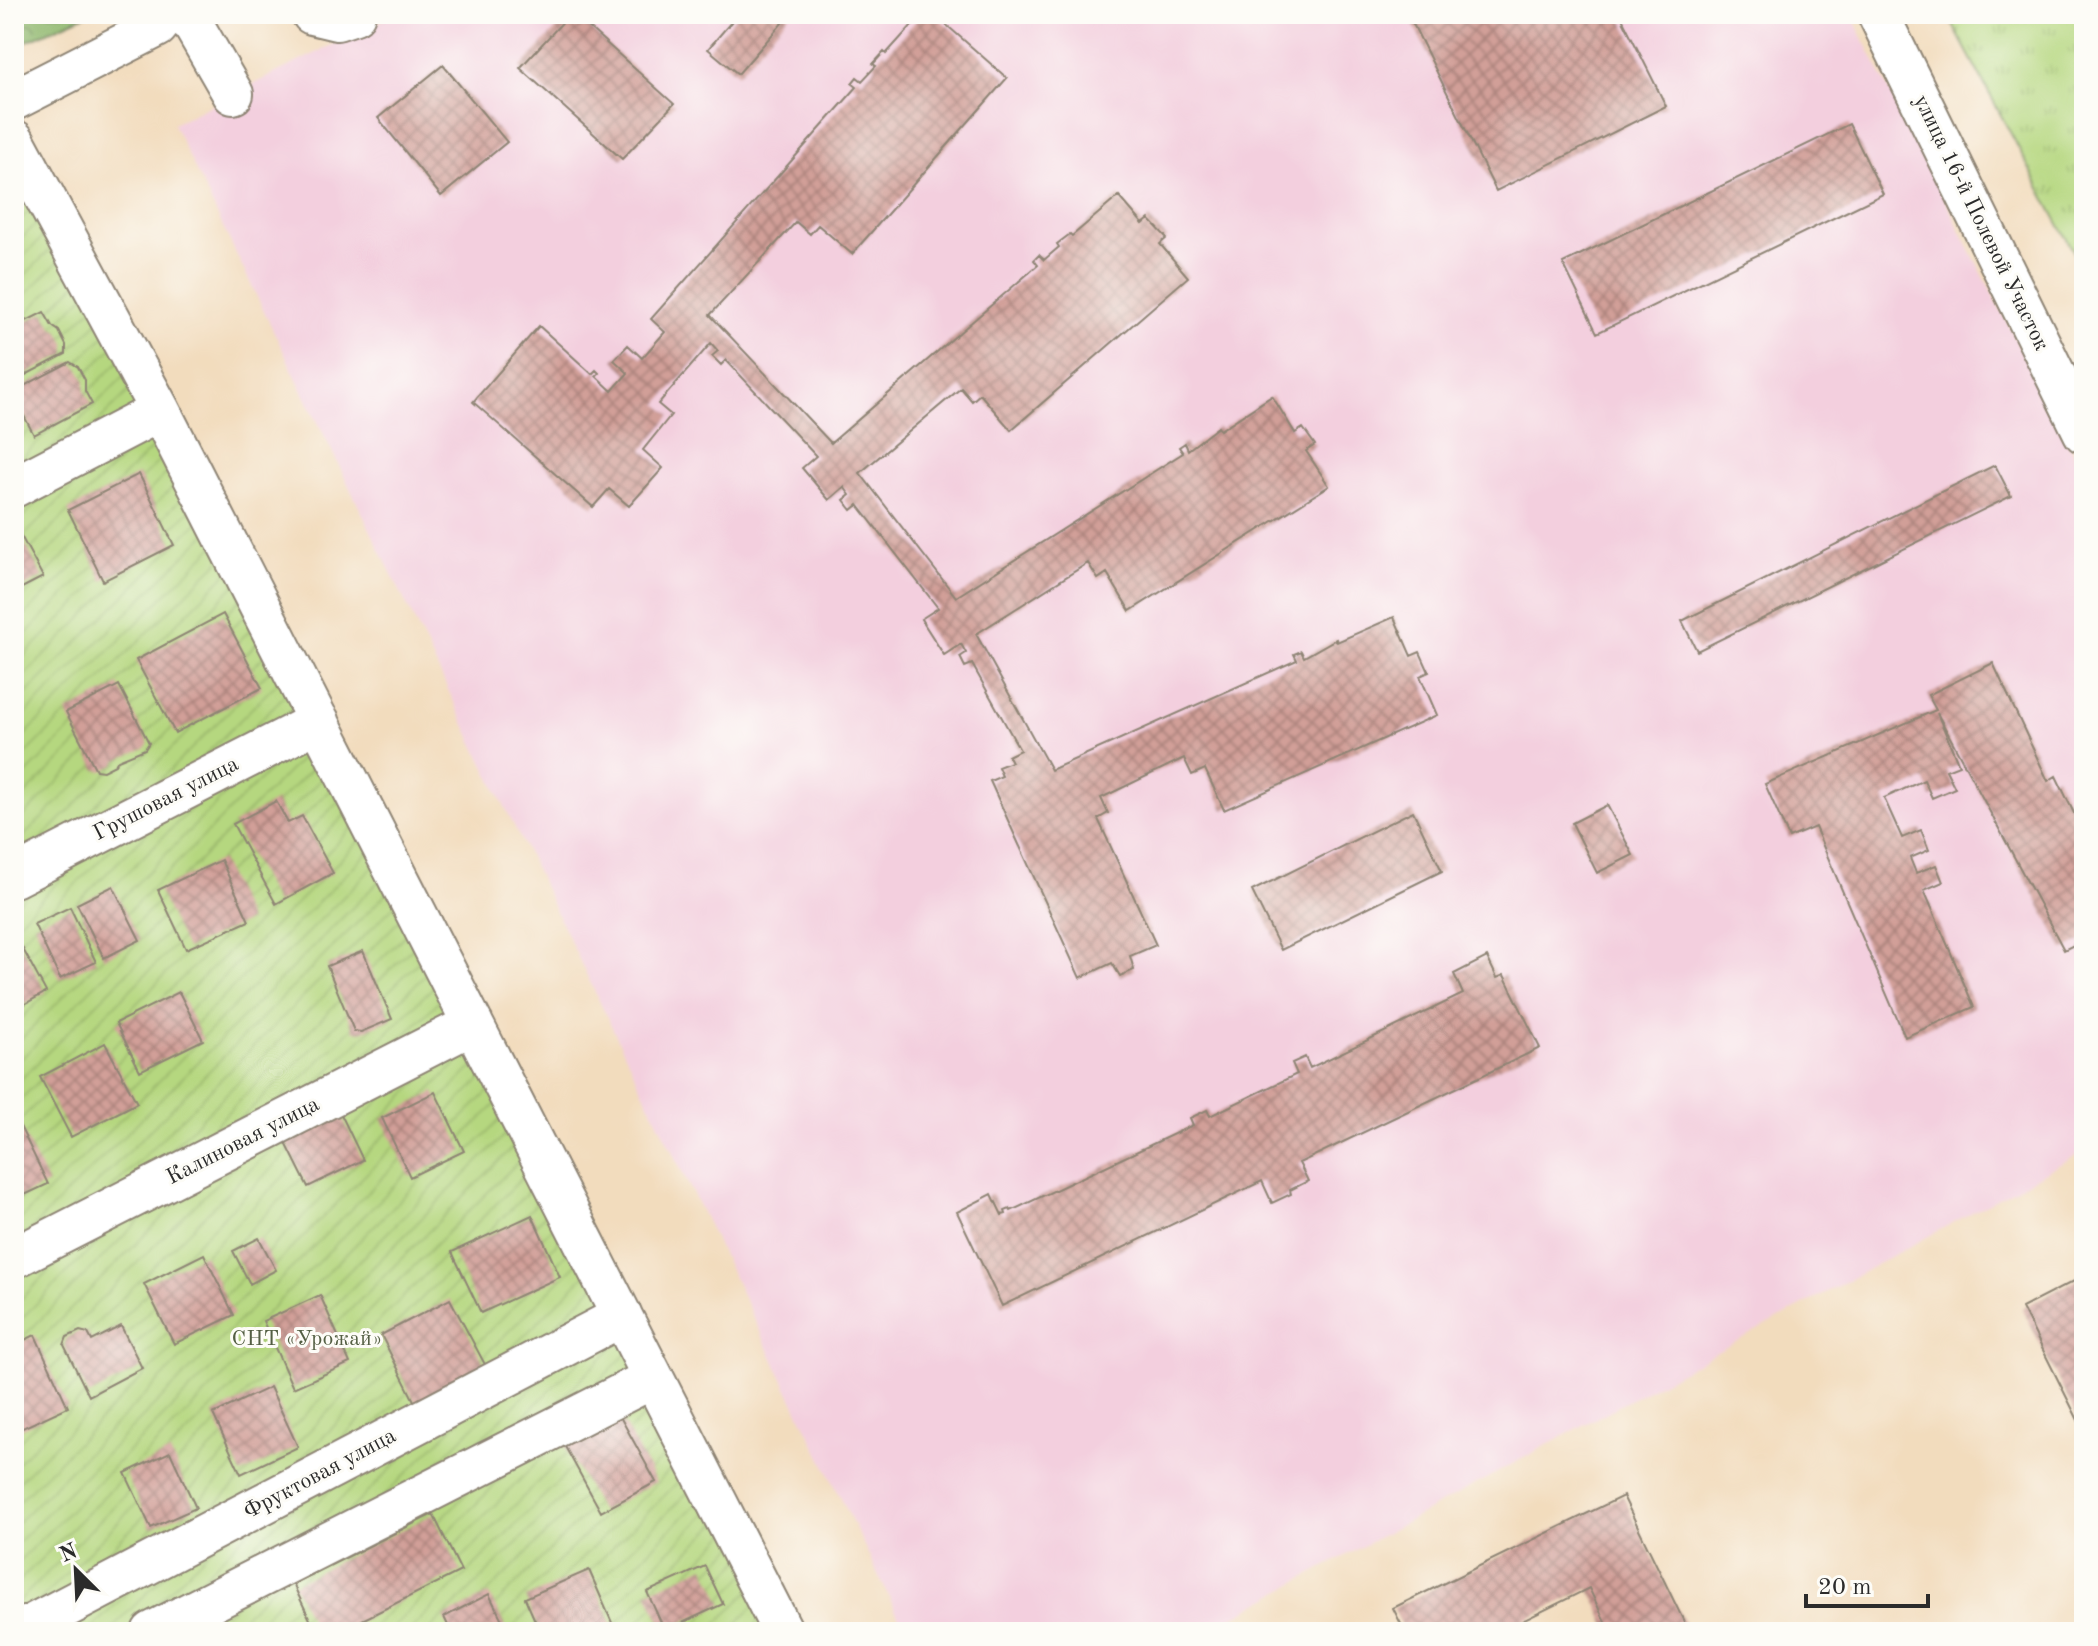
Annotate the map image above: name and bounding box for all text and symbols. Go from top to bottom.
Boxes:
street label: улица 16-й Полевой Участок [1909,92,2053,354]
street label: Грушовая улица [90,753,242,845]
street label: Калиновая улица [163,1093,323,1189]
park label: СНТ «Урожай» [232,1328,382,1350]
street label: Фруктовая улица [240,1425,400,1523]
north arrow [36,1530,116,1610]
text: N [57,1540,81,1567]
scale bar [1806,1558,1928,1608]
text: 20 m [1818,1576,1872,1600]

